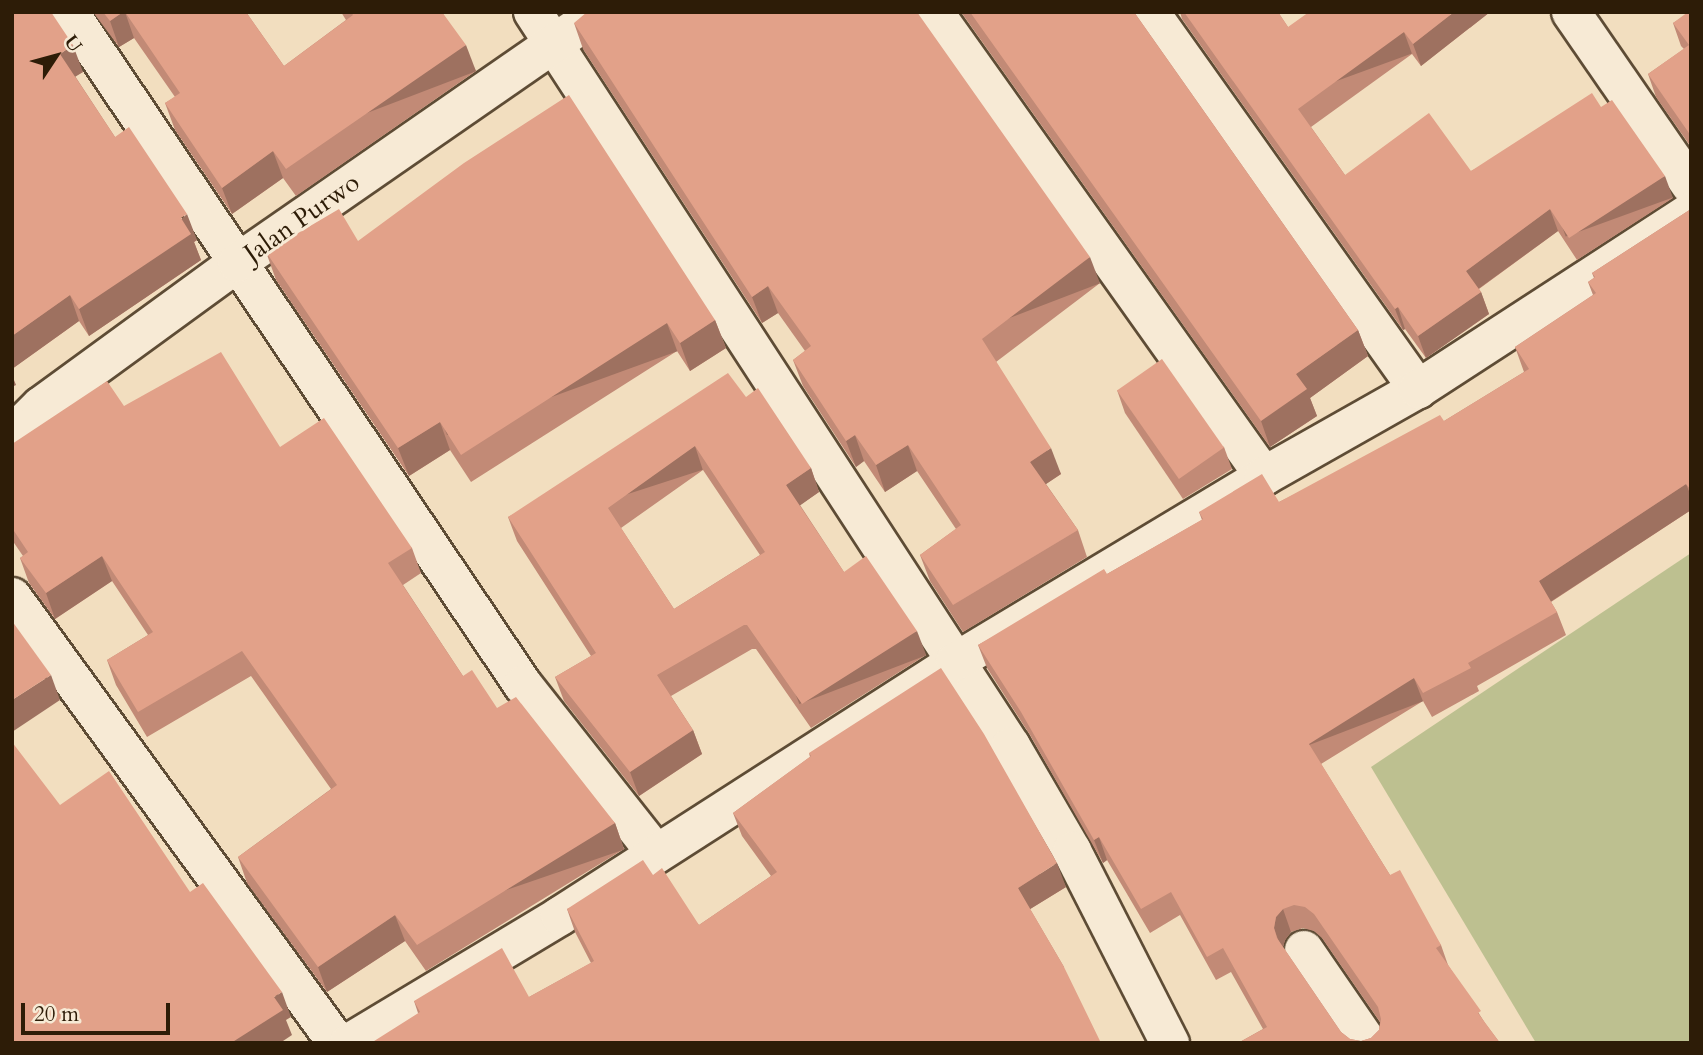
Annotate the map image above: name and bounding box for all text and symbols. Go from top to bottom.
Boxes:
north arrow [21,21,91,91]
text: U [58,30,88,58]
street label: Jalan Purwo [238,167,366,269]
scale bar [24,988,173,1032]
text: 20 m [34,1000,79,1029]

